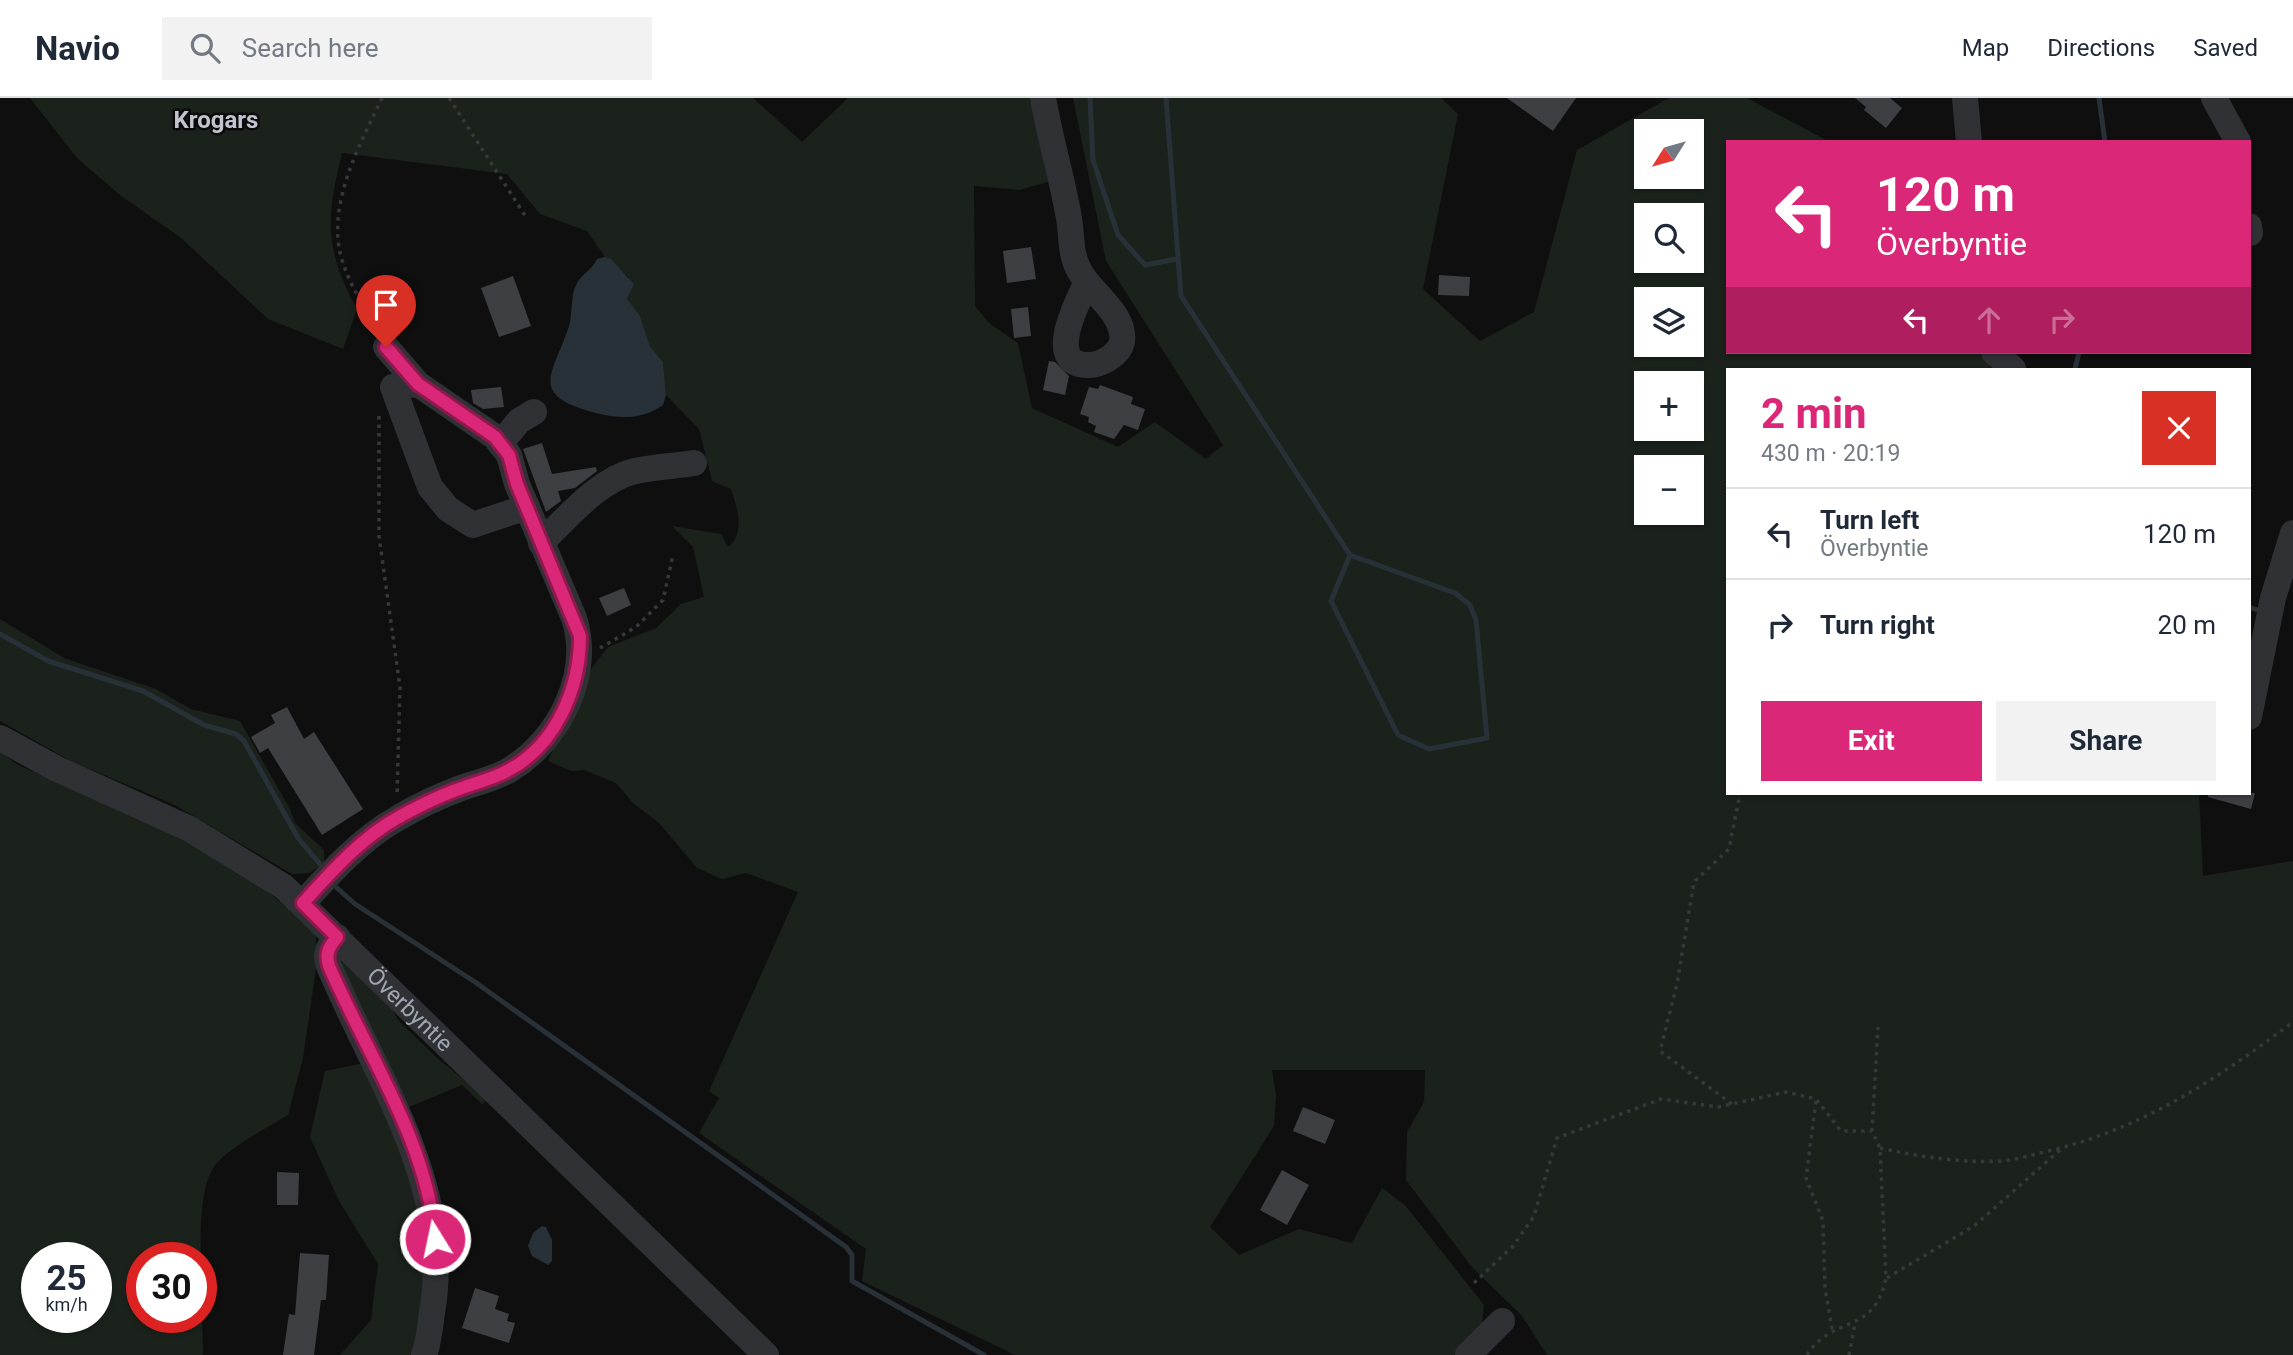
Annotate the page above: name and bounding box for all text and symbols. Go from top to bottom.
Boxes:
search box [162,17,652,80]
text: Navio [35,29,120,68]
icon: search [186,29,224,67]
text: Search here [242,33,379,63]
text: Map [1962,34,2009,62]
text: Directions [2047,34,2155,62]
text: Saved [2193,34,2258,62]
district label: Krogars [174,106,258,134]
north arrow [1634,119,1704,189]
map controls [1634,119,1704,525]
text: 120 m [1876,166,2015,223]
icon: left [1761,168,1852,259]
button: search [1634,203,1704,273]
text: Överbyntie [1876,225,2027,263]
pin [356,275,416,347]
icon: arrive [367,286,405,324]
button: layers [1634,287,1704,357]
icon: left [1897,301,1935,339]
icon: ahead [1970,301,2008,339]
icon: right [2043,301,2081,339]
button: + [1634,371,1704,441]
text: 2 min [1761,389,1867,438]
button: close [2142,391,2216,465]
text: 430 m · 20:19 [1761,440,1900,467]
button: − [1634,455,1704,525]
text: Turn left [1820,505,1919,535]
icon: left [1761,515,1799,553]
text: 120 m [2143,519,2216,549]
text: Överbyntie [1820,535,1929,562]
icon: right [1761,606,1799,644]
text: Turn right [1820,610,1935,640]
text: 20 m [2158,610,2216,640]
button: Exit [1761,701,1982,781]
button: Share [1996,701,2216,781]
street label: Överbyntie [361,962,458,1057]
position arrow [398,1202,472,1276]
speed limit sign: 30 [126,1242,217,1333]
text: 25 [46,1258,87,1299]
text: km/h [45,1294,88,1315]

